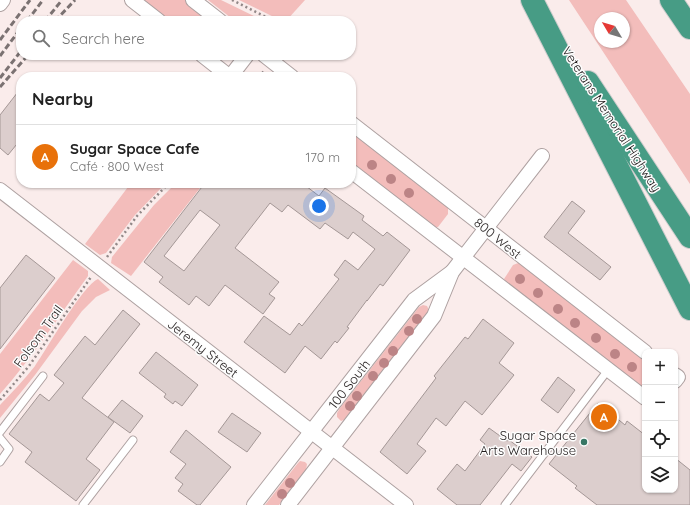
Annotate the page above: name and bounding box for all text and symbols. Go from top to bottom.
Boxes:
north arrow [594,12,630,48]
search box [16,16,356,60]
icon: search [30,27,52,49]
text: Search here [62,29,145,48]
street label: Veterans Memorial Highway [559,43,665,195]
text: Nearby [32,88,93,109]
text: Sugar Space Cafe [70,139,200,158]
text: A [41,149,49,165]
text: 170 m [305,149,340,165]
text: Café · 800 West [70,158,164,174]
your location [309,196,329,216]
street label: 800 West [471,214,525,262]
street label: Folsom Trail [10,302,66,370]
street label: Jeremy Street [165,315,241,381]
map controls [642,349,678,493]
button: + [642,349,678,385]
street label: 100 South [325,356,373,412]
button: − [642,385,678,421]
pin: A [591,402,617,432]
button: locate [642,421,678,457]
place label: Sugar Space Arts Warehouse [480,427,576,458]
marker: Sugar Space Arts Warehouse [579,437,589,447]
button: layers [642,457,678,493]

